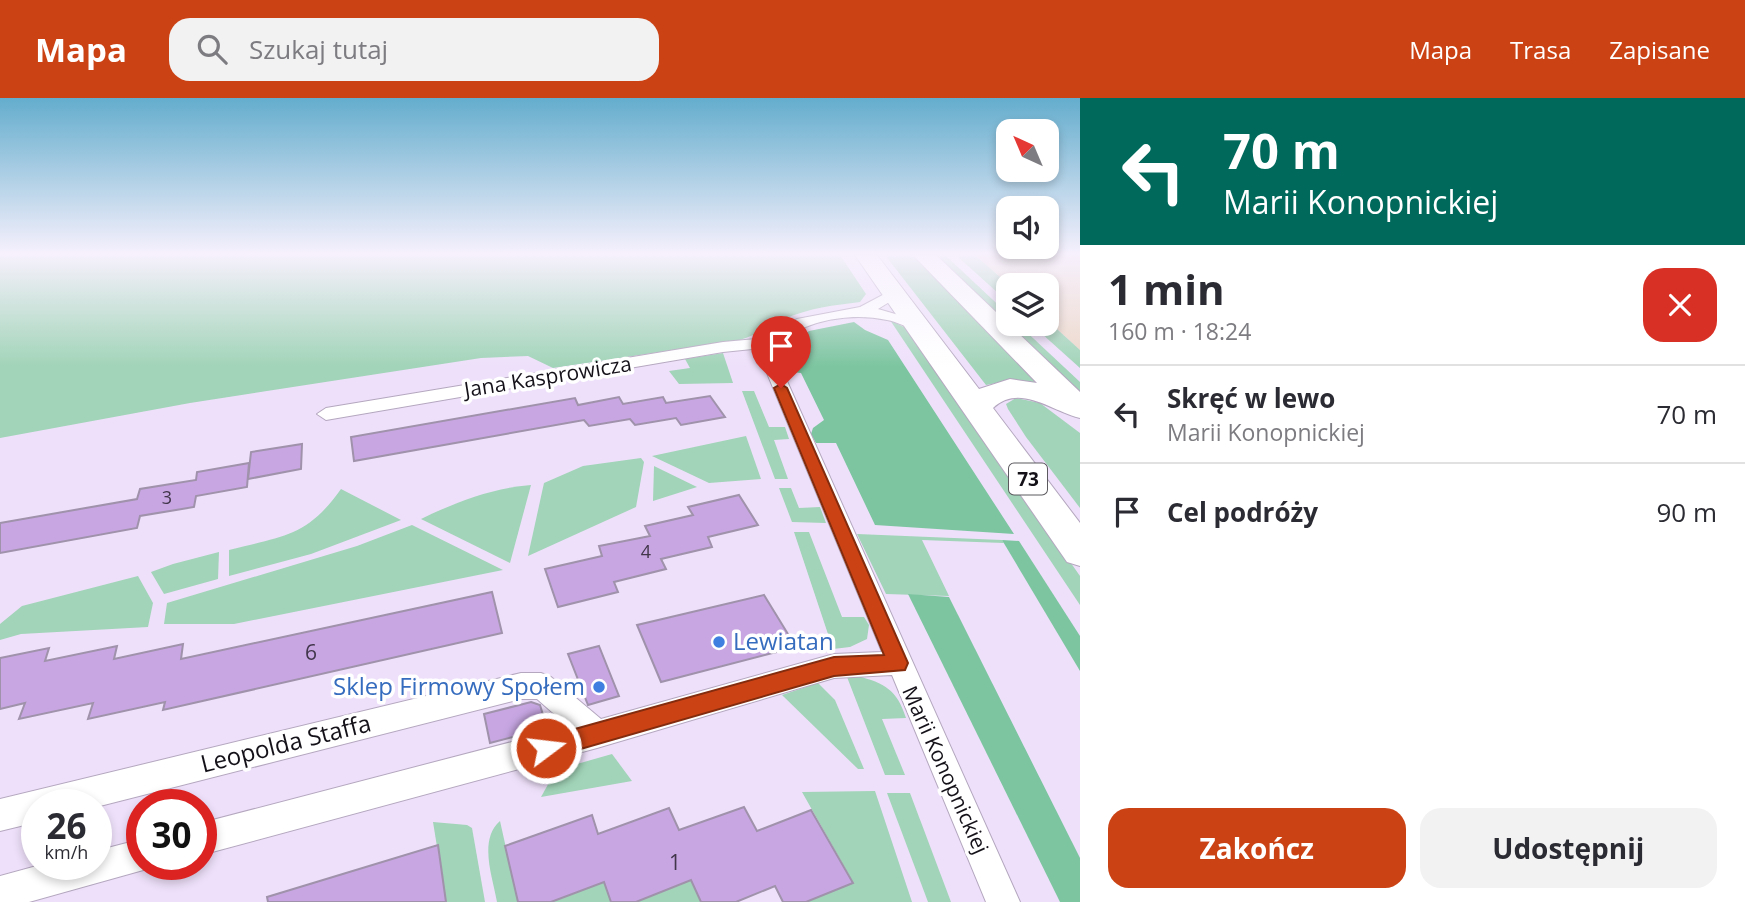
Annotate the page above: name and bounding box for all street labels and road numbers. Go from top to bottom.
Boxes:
street label: Jana Kasprowicza [460,349,634,403]
road number: 73 [1009,464,1047,494]
street label: Marii Konopnickiej [896,681,995,858]
street label: Leopolda Staffa [197,705,374,780]

